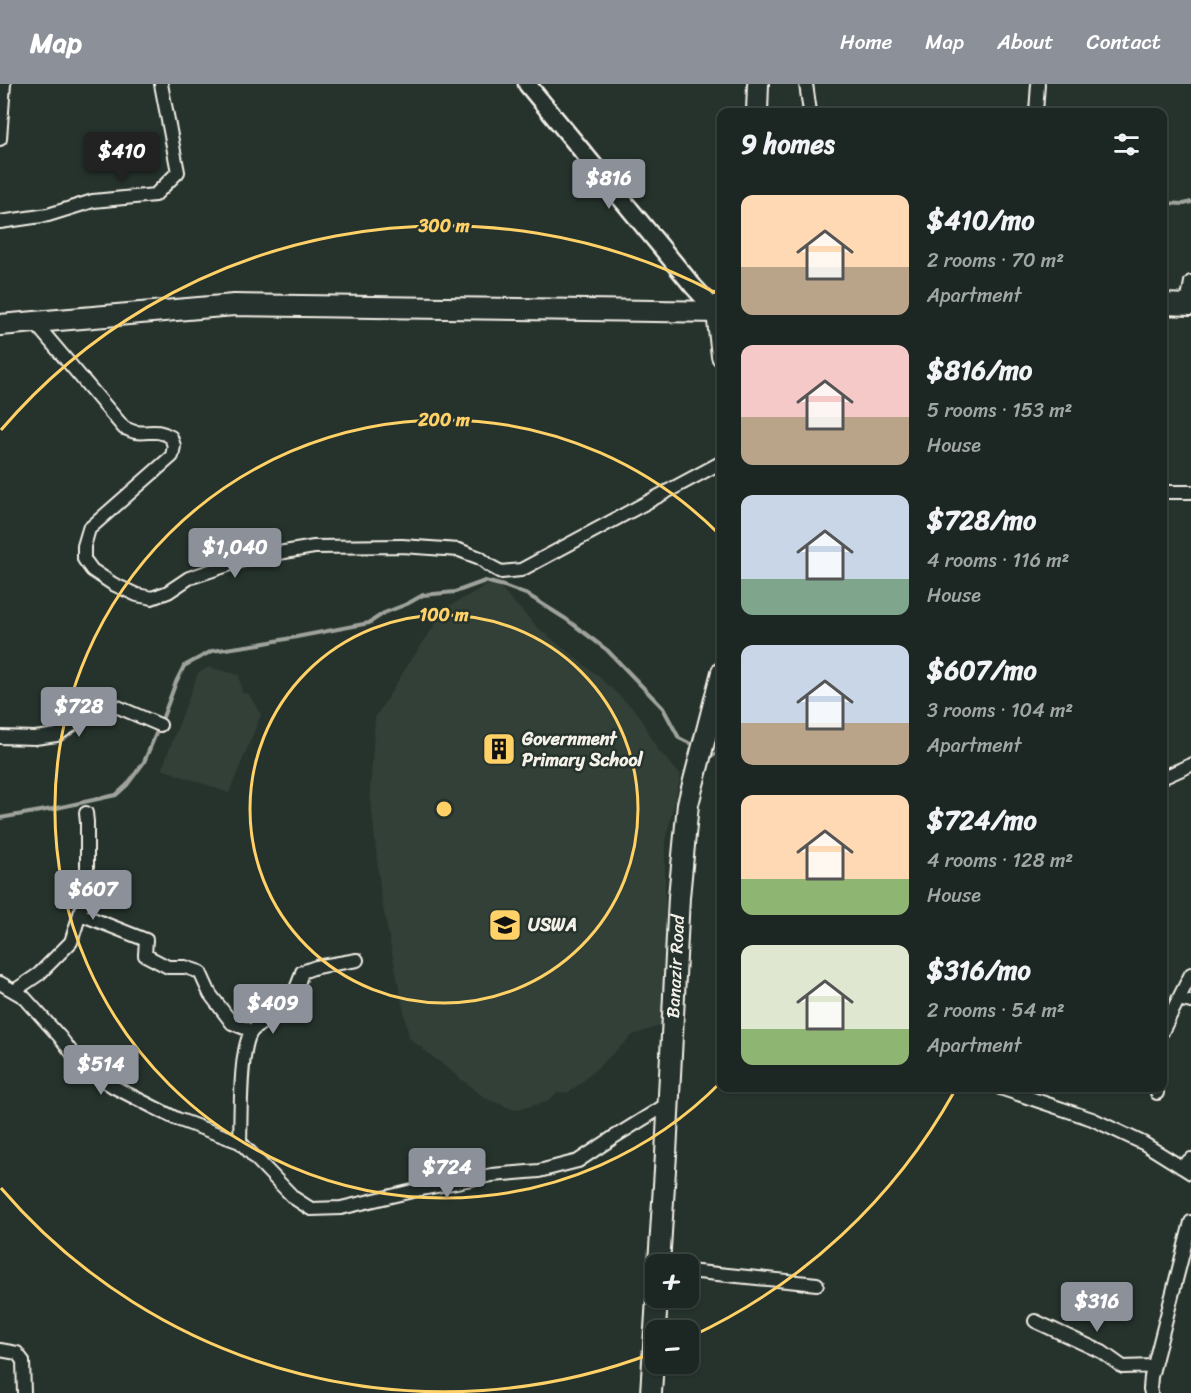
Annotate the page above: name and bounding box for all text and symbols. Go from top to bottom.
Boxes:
text: Map [30,18,82,67]
text: Home [840,23,892,61]
text: Map [925,23,964,61]
text: About [997,23,1054,61]
text: Contact [1087,23,1161,61]
text: 9 homes [741,121,835,167]
icon: filters [1110,128,1143,161]
pin: $410 [86,132,158,183]
text: $410 [98,134,146,169]
pin: $816 [573,159,645,210]
text: $816 [586,161,632,196]
text: $410/mo [927,197,1034,243]
text: 300 m [417,210,470,242]
icon: home [789,219,861,291]
text: 2 rooms · 70 m² [927,243,1064,278]
text: Apartment [927,278,1021,313]
text: $816/mo [927,347,1032,393]
icon: home [789,369,861,441]
text: 5 rooms · 153 m² [927,393,1072,428]
text: 200 m [417,404,470,436]
text: House [927,428,981,463]
text: $728/mo [927,497,1036,543]
icon: home [789,519,861,591]
pin: $1,040 [186,528,284,579]
text: $1,040 [202,530,268,565]
text: 4 rooms · 116 m² [927,543,1069,578]
text: House [927,578,981,613]
text: 100 m [420,599,469,631]
text: $607/mo [927,647,1037,693]
icon: home [789,669,861,741]
pin: $728 [43,687,115,738]
text: $728 [55,689,103,724]
text: 3 rooms · 104 m² [927,693,1073,728]
place label: Government Primary School [521,723,644,776]
text: Apartment [927,728,1021,763]
building icon: Government Primary School [481,731,517,767]
text: $724/mo [927,797,1037,843]
centre of rings [434,799,454,819]
icon: home [789,819,861,891]
text: 4 rooms · 128 m² [927,843,1073,878]
pin: $607 [57,870,129,921]
text: $607 [69,872,117,907]
text: House [927,878,981,913]
school or university icon: USWA [487,907,523,943]
place label: USWA [528,909,577,941]
street label: Banazir Road [657,913,694,1019]
text: $316/mo [927,947,1031,993]
icon: home [789,969,861,1041]
pin: $409 [237,984,309,1035]
text: $409 [248,986,298,1021]
text: 2 rooms · 54 m² [927,993,1065,1028]
text: Apartment [927,1028,1021,1063]
pin: $514 [65,1045,137,1096]
text: $514 [78,1047,124,1082]
pin: $724 [411,1148,483,1199]
text: $724 [423,1150,471,1185]
map controls [645,1254,699,1374]
button: + [645,1254,699,1308]
pin: $316 [1061,1282,1133,1333]
text: $316 [1075,1284,1119,1319]
button: − [645,1320,699,1374]

